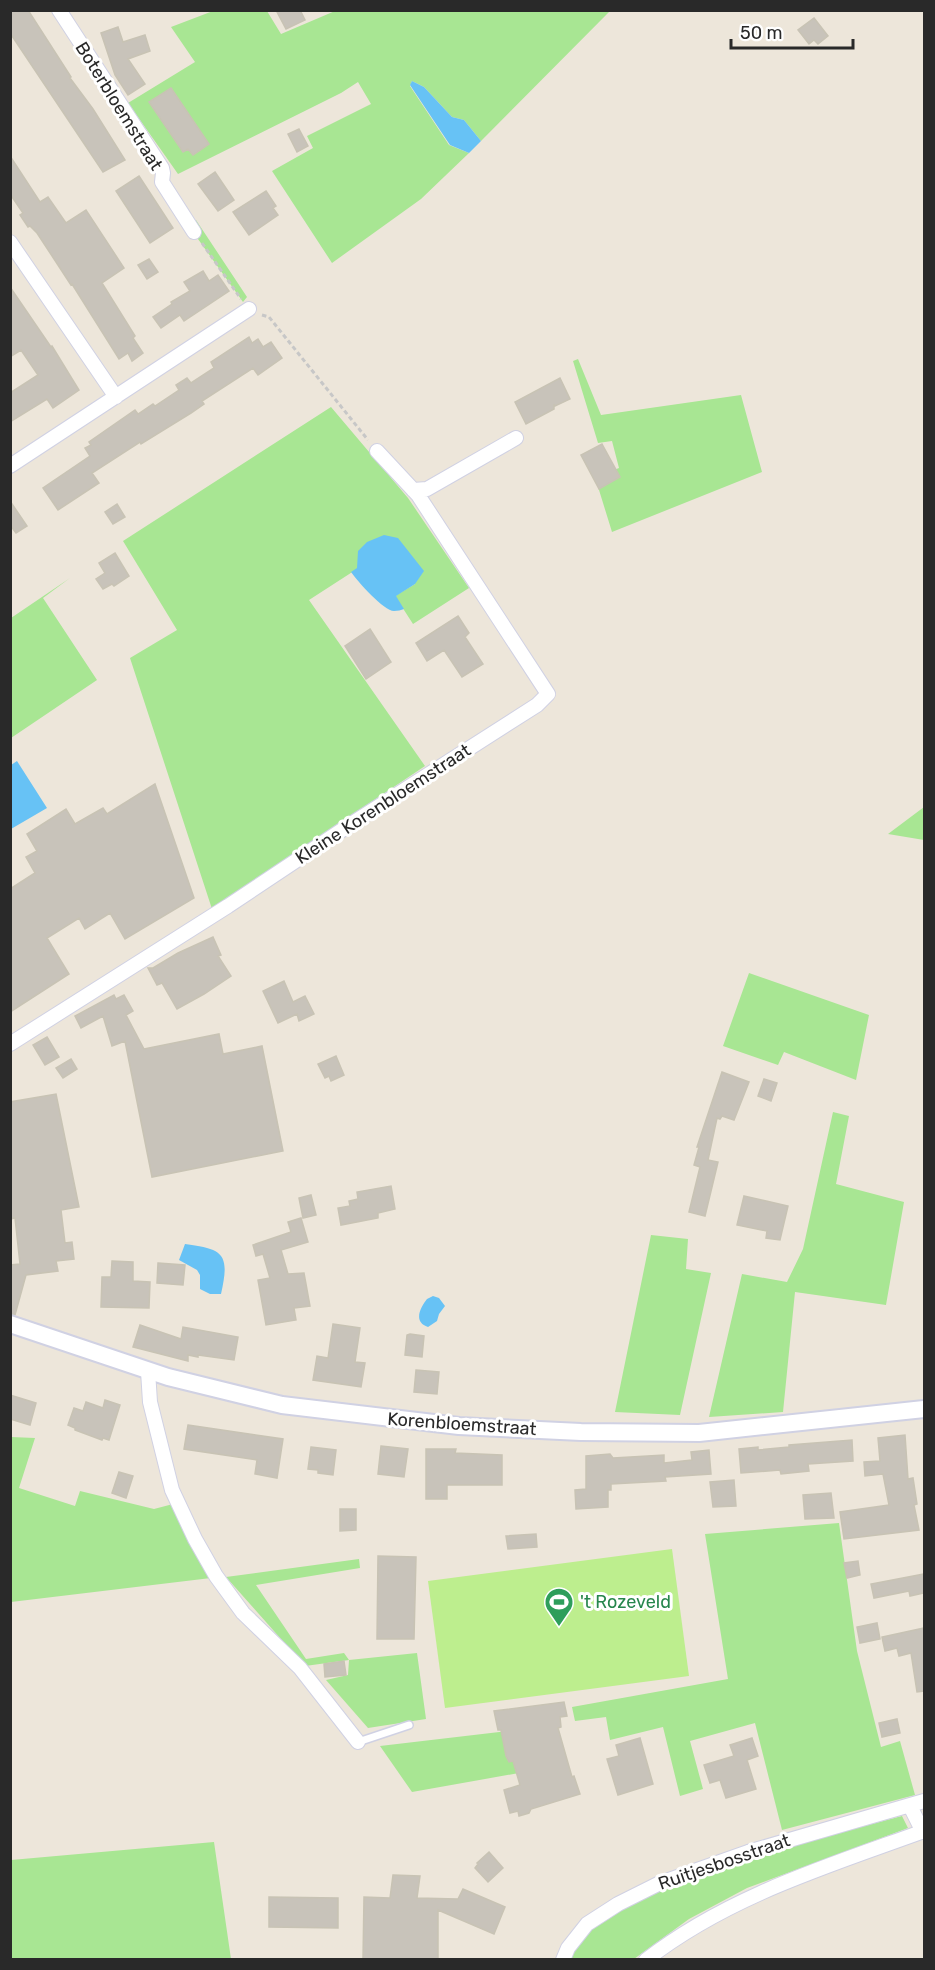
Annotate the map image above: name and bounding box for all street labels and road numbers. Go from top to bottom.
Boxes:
street label: Boterbloemstraat [71,38,167,174]
street label: Kleine Korenbloemstraat [291,739,475,869]
street label: Korenbloemstraat [387,1408,537,1440]
street label: Ruitjesbosstraat [655,1829,793,1895]

